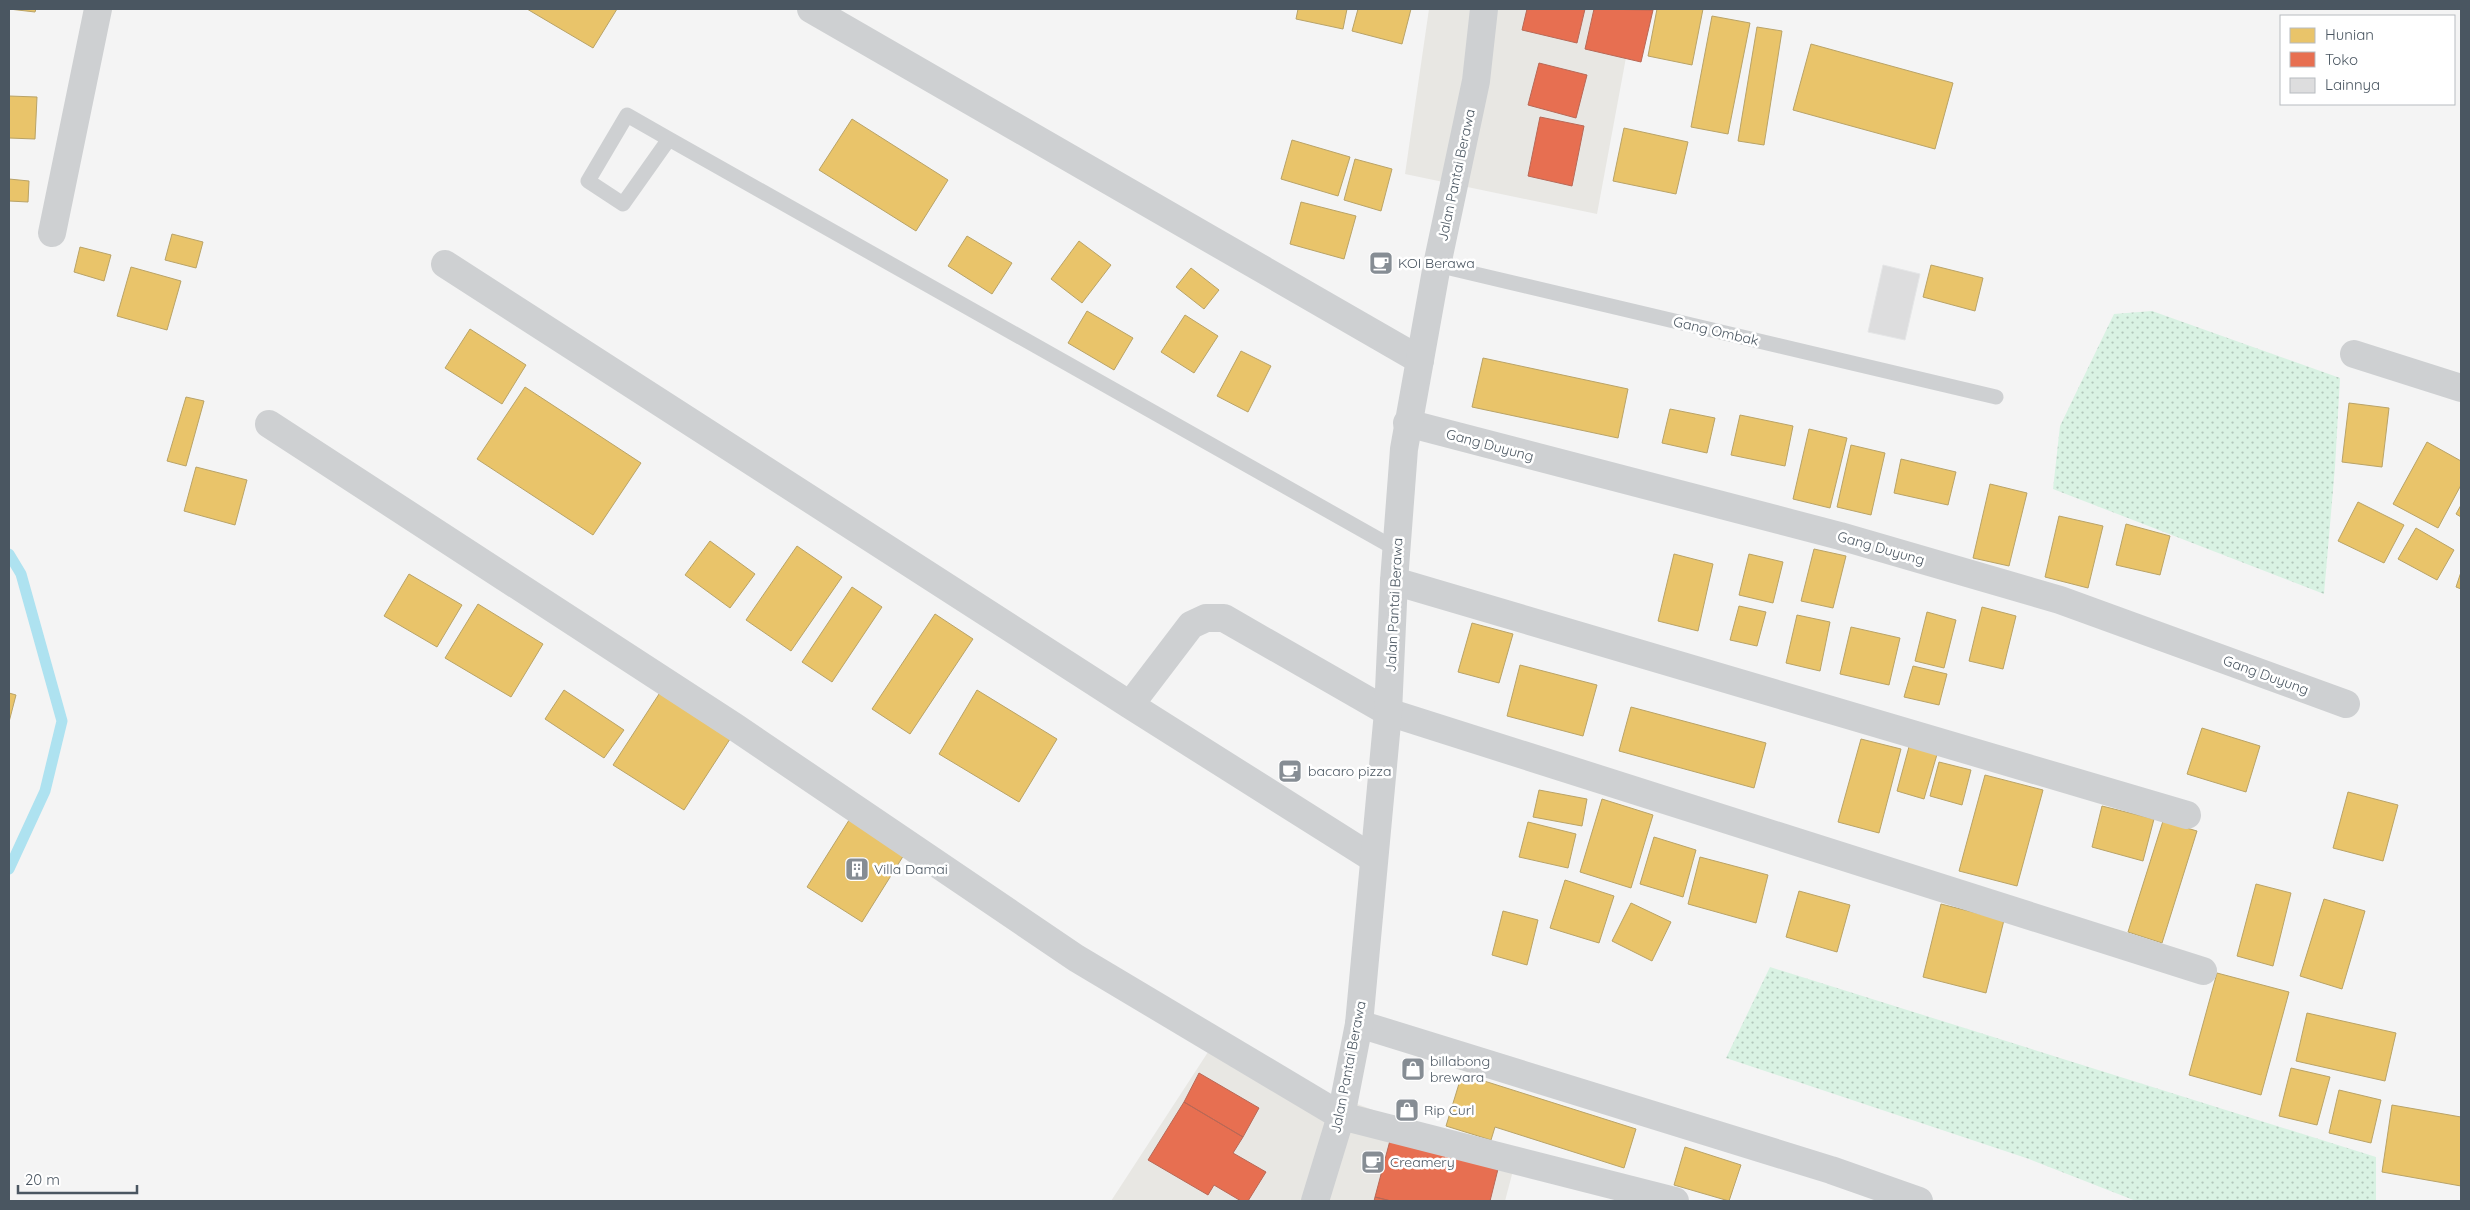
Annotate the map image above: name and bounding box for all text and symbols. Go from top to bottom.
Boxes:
legend [2280,15,2455,105]
text: Hunian [2325,25,2374,44]
text: Toko [2325,50,2358,69]
text: Lainnya [2325,75,2380,94]
street label: Jalan Pantai Berawa [1433,107,1479,243]
cafe icon: KOI Berawa [1368,250,1394,276]
place label: KOI Berawa [1398,254,1475,272]
street label: Gang Ombak [1672,312,1760,350]
street label: Gang Duyung [1444,425,1536,465]
street label: Gang Duyung [1835,527,1927,569]
street label: Jalan Pantai Berawa [1381,537,1407,673]
street label: Gang Duyung [2221,651,2311,699]
cafe icon: bacaro pizza [1277,758,1303,784]
place label: bacaro pizza [1308,762,1391,780]
building icon: Villa Damai [844,856,870,882]
place label: Villa Damai [874,860,948,878]
street label: Jalan Pantai Berawa [1326,999,1370,1135]
place label: billabong brewara [1430,1052,1490,1086]
shop icon: billabong brewara [1400,1056,1426,1082]
shop icon: Rip Curl [1394,1097,1420,1123]
place label: Rip Curl [1424,1101,1474,1119]
cafe icon: Creamery [1360,1149,1386,1175]
place label: Creamery [1390,1153,1455,1171]
scale bar [18,1162,136,1194]
text: 20 m [25,1170,60,1189]

